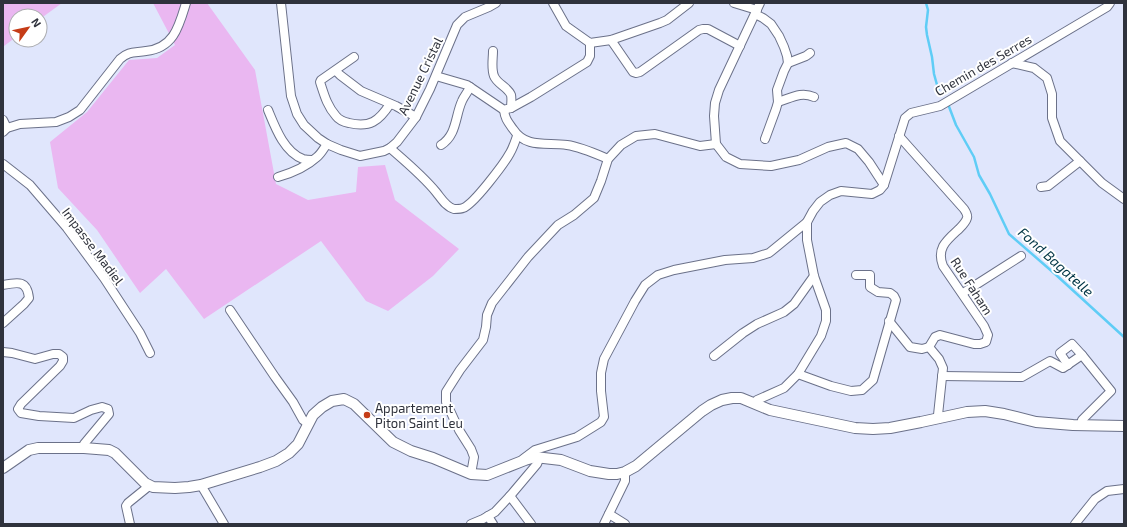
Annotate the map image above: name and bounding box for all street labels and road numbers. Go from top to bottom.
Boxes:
street label: Chemin des Serres [932,31,1034,99]
street label: Avenue Cristal [394,34,446,118]
street label: Impasse Madiel [59,204,127,288]
street label: Rue Faham [948,254,996,318]

